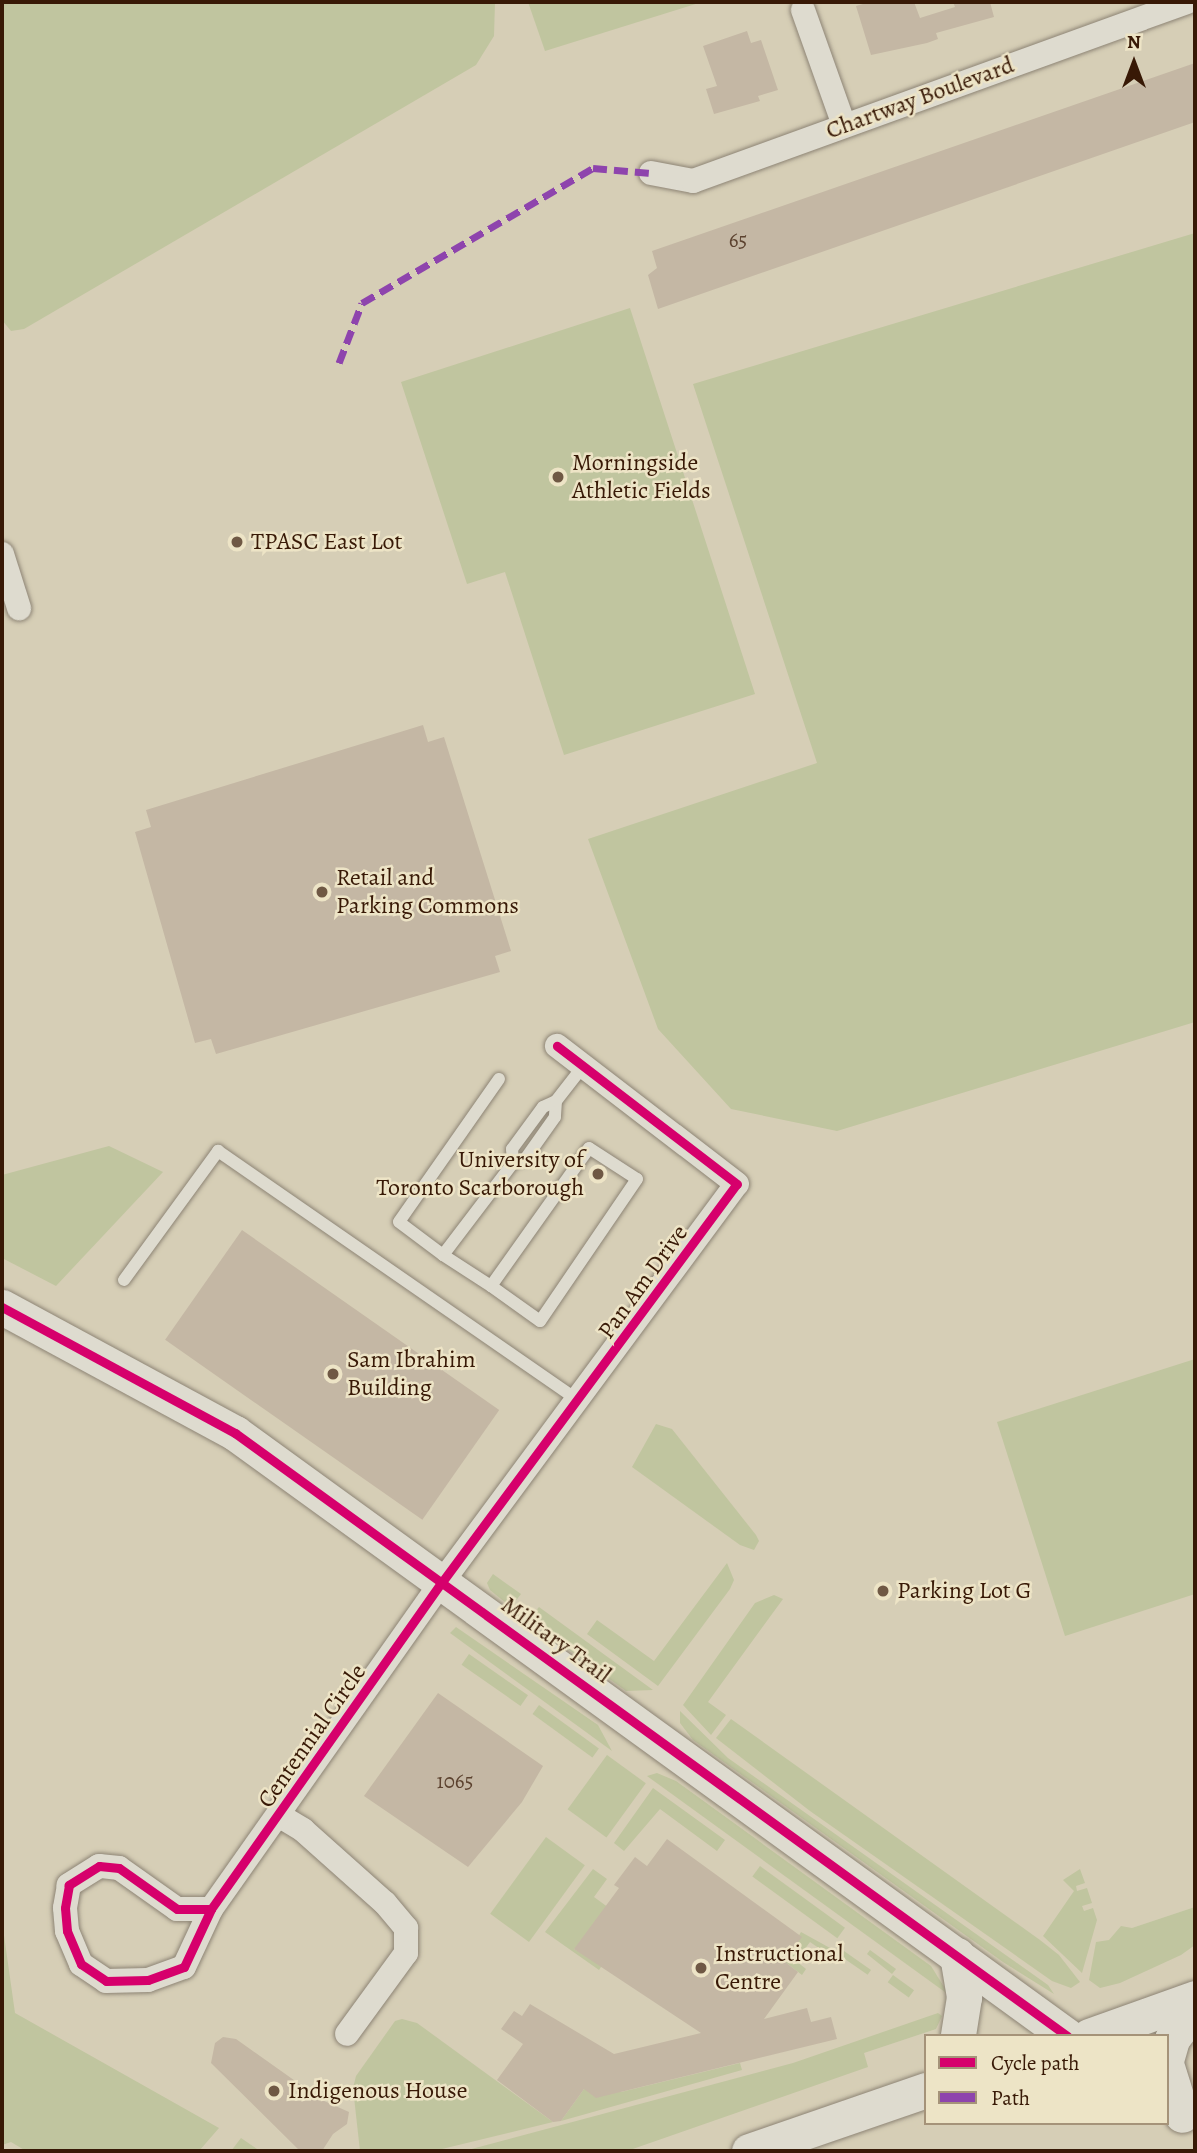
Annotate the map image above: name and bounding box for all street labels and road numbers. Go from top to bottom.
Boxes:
street label: Chartway Boulevard [822,51,1018,145]
street label: Pan Am Drive [592,1219,694,1345]
street label: Military Trail [495,1591,617,1689]
street label: Centennial Circle [252,1659,372,1813]

